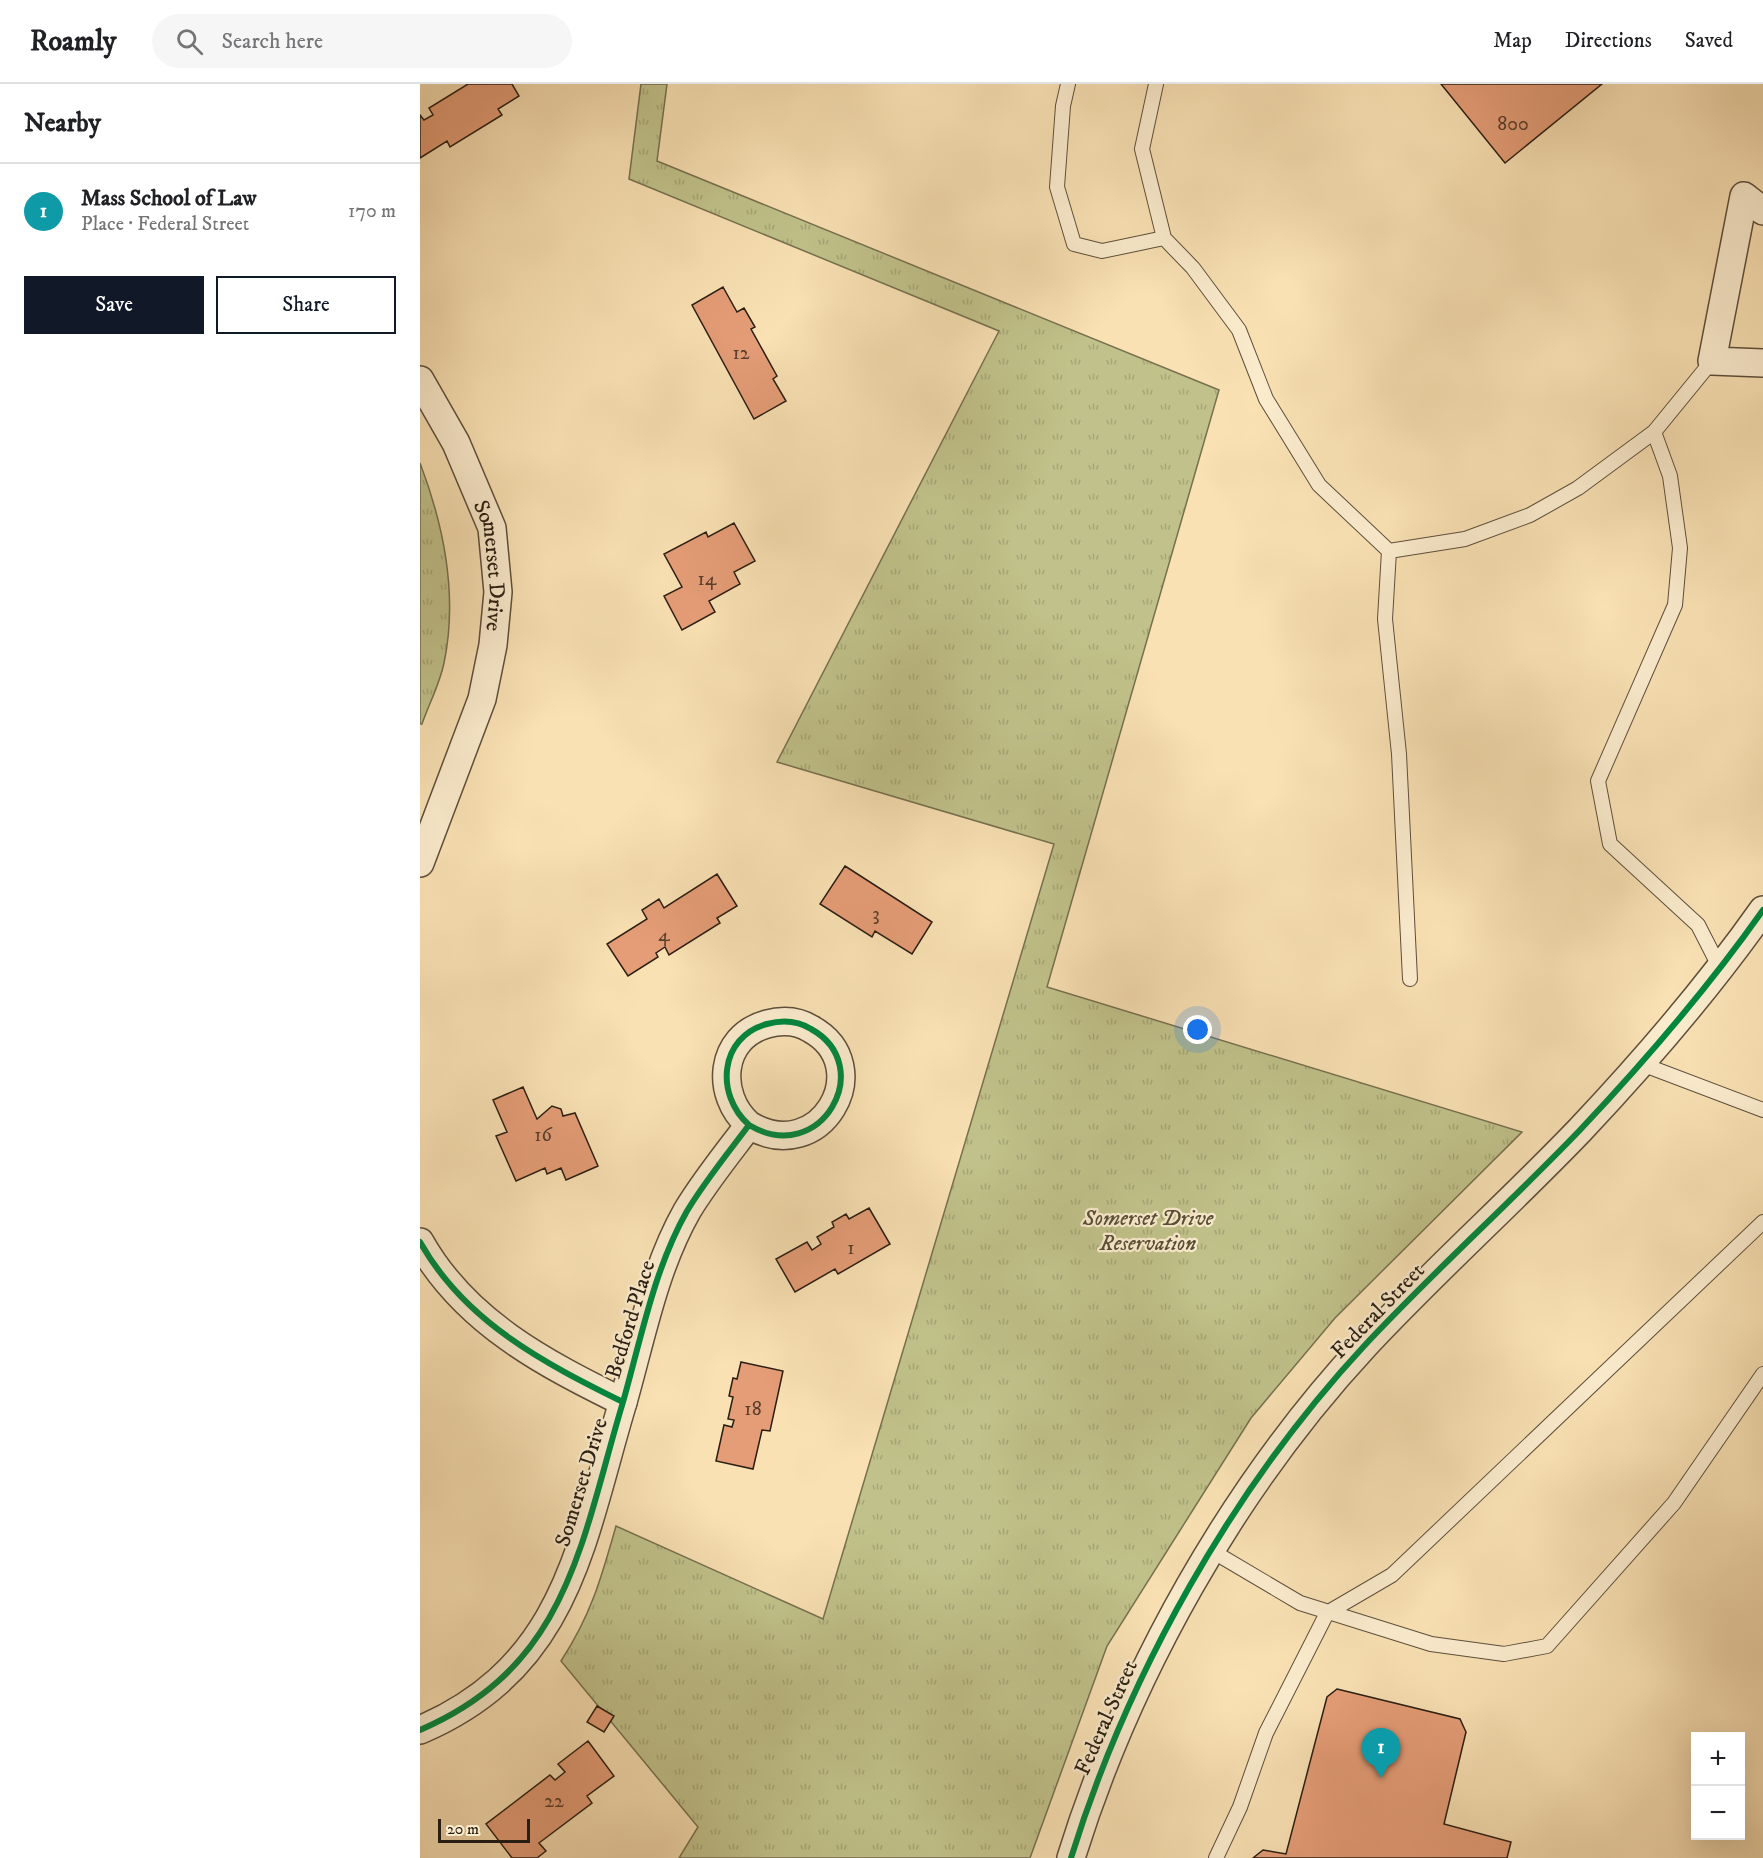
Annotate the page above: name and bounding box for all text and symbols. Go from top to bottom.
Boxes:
search box [152,14,572,68]
text: Roamly [30,24,116,59]
icon: search [173,25,206,58]
text: Search here [221,28,323,55]
text: Map [1493,28,1532,54]
text: Directions [1565,28,1652,54]
text: Saved [1685,28,1733,54]
text: Nearby [24,107,101,140]
house number: 800 [1497,112,1529,137]
text: Mass School of Law [81,185,257,212]
text: 1 [40,199,47,224]
text: 170 m [348,199,396,224]
text: Place · Federal Street [81,212,249,237]
button: Save [24,276,204,334]
button: Share [216,276,396,334]
house number: 12 [732,341,750,366]
street label: Somerset Drive [467,496,511,632]
house number: 14 [698,567,717,592]
house number: 3 [872,902,880,927]
house number: 4 [658,923,670,948]
your location [1183,1015,1212,1044]
house number: 16 [534,1123,552,1148]
park label: Somerset Drive Reservation [1082,1205,1214,1257]
house number: 1 [847,1236,855,1261]
street label: Bedford Place [600,1257,661,1382]
street label: Federal Street [1326,1257,1431,1365]
house number: 18 [744,1397,762,1422]
street label: Somerset Drive [549,1415,614,1550]
street label: Federal Street [1069,1656,1144,1779]
pin: 1 [1362,1728,1400,1778]
map controls [1691,1732,1745,1840]
button: + [1691,1732,1745,1786]
button: − [1691,1786,1745,1840]
house number: 22 [544,1789,564,1814]
scale bar [438,1816,530,1844]
text: 20 m [447,1819,479,1839]

